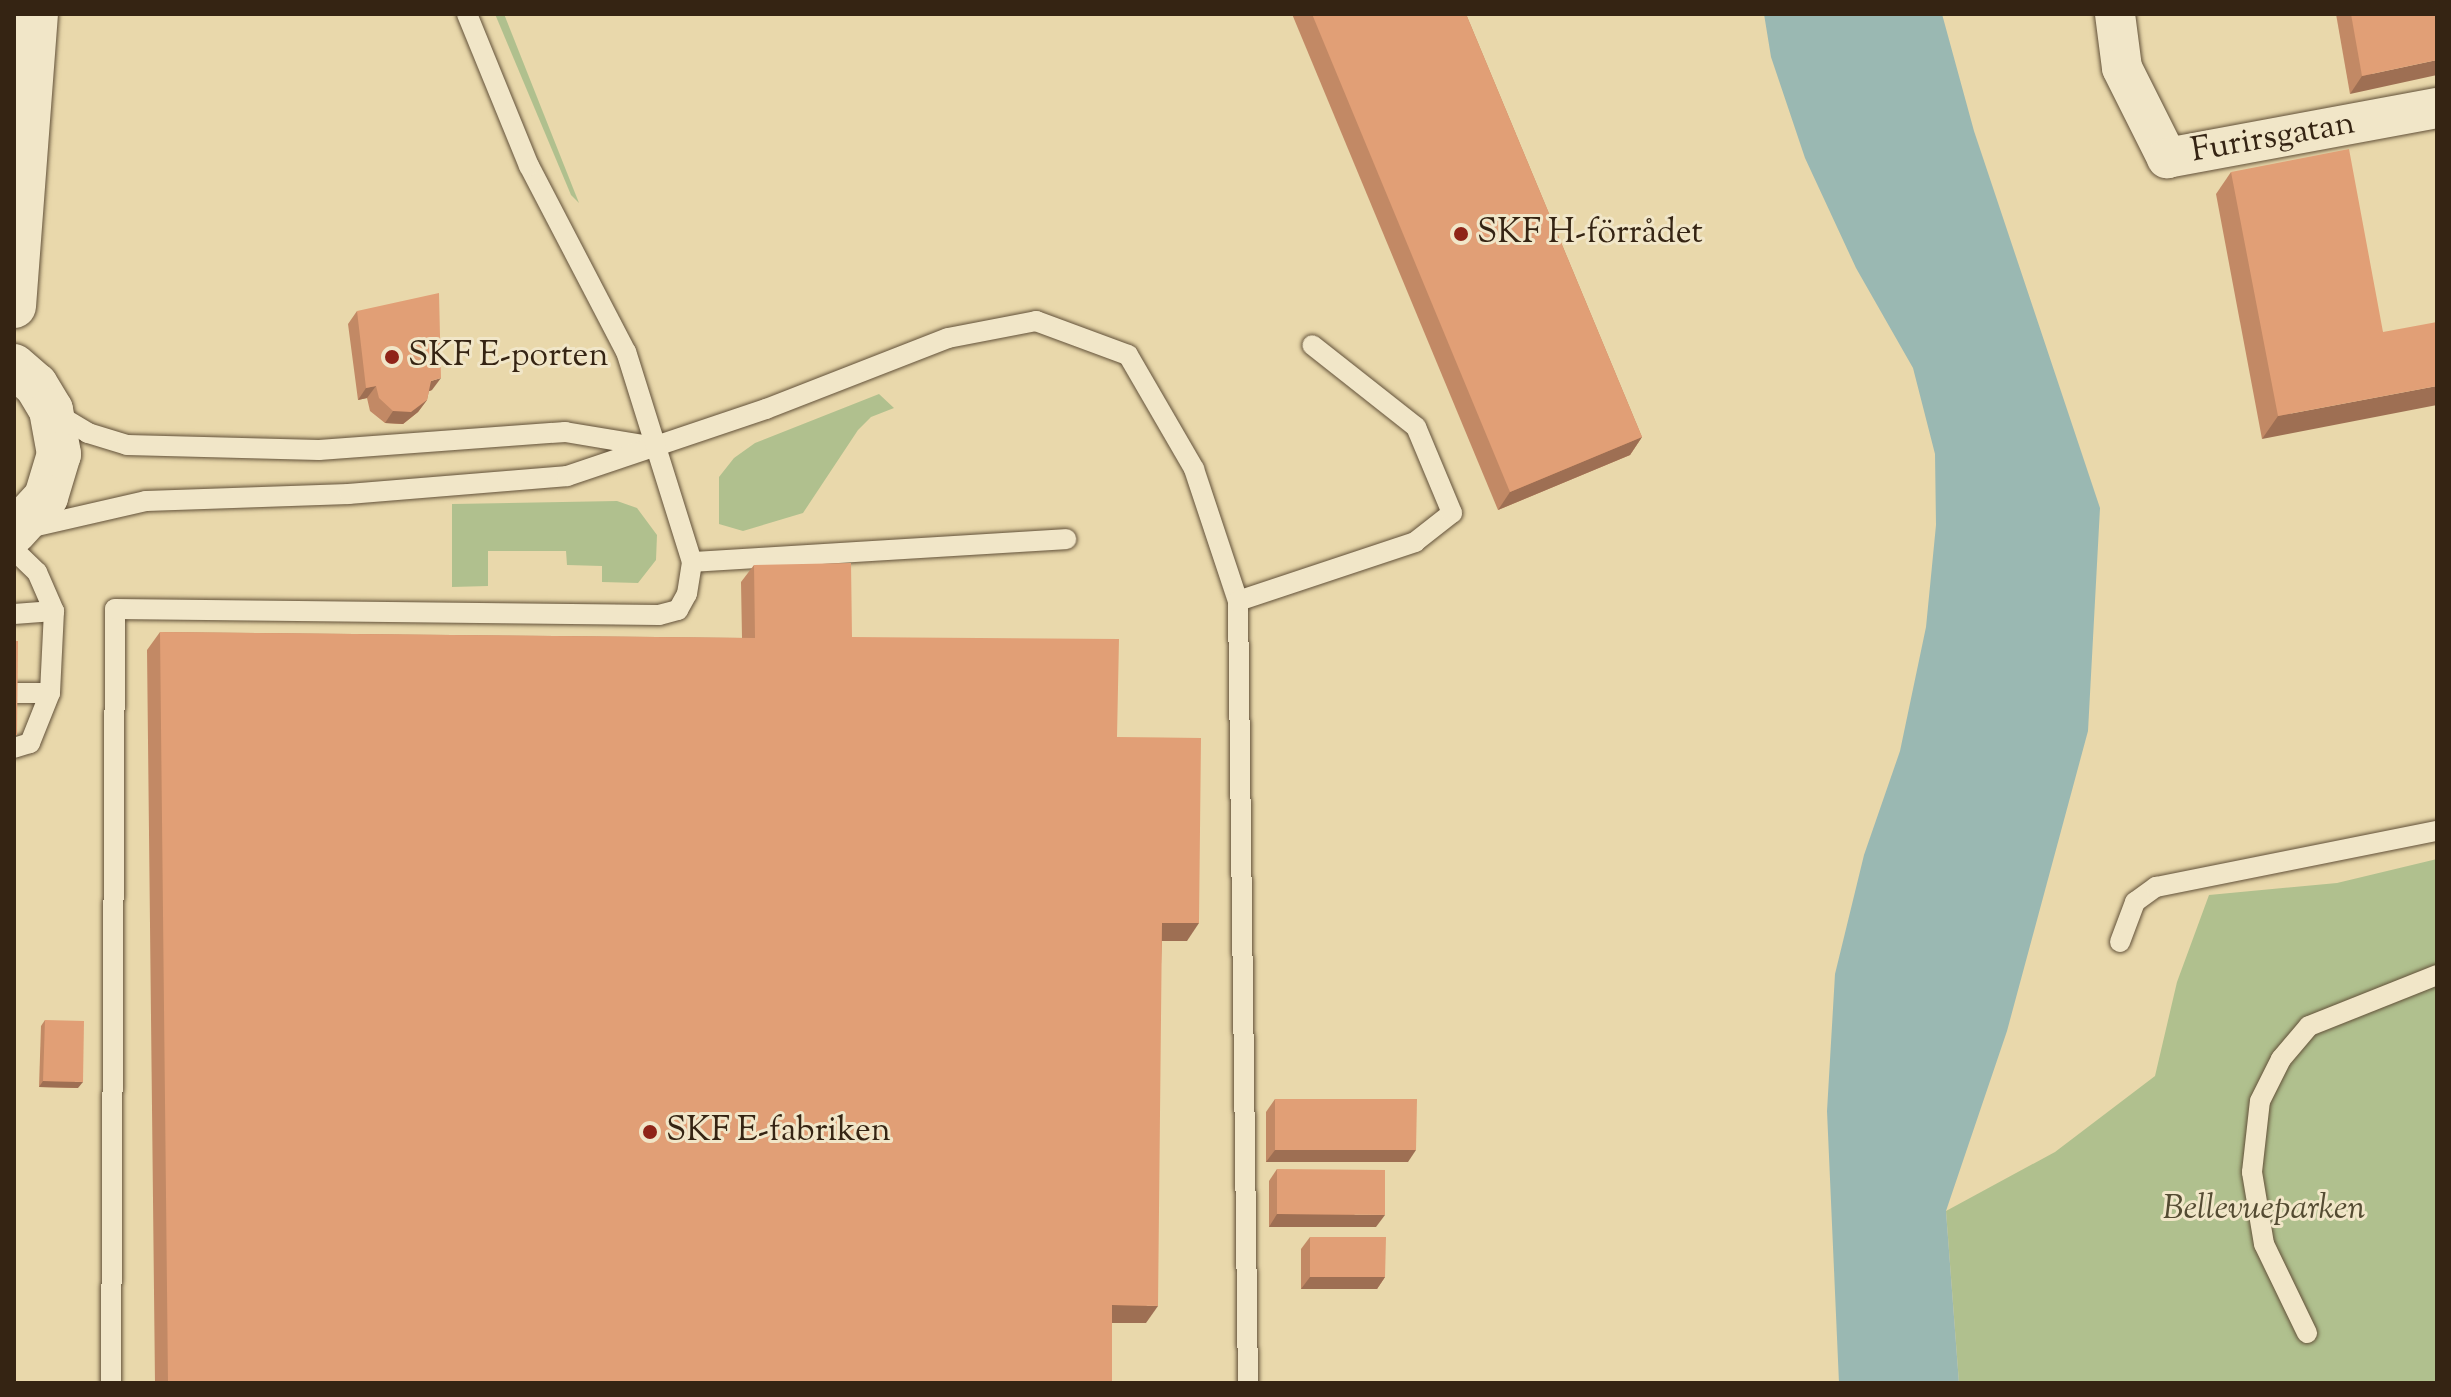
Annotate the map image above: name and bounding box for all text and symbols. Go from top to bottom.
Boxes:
street label: Furirsgatan [2188,104,2358,172]
place label: SKF H-förrådet [1477,214,1703,254]
marker: SKF H-förrådet [1452,225,1470,243]
place label: SKF E-porten [408,337,608,377]
marker: SKF E-porten [383,348,401,366]
place label: SKF E-fabriken [666,1112,891,1152]
marker: SKF E-fabriken [641,1123,659,1141]
park label: Bellevueparken [2163,1190,2365,1230]

